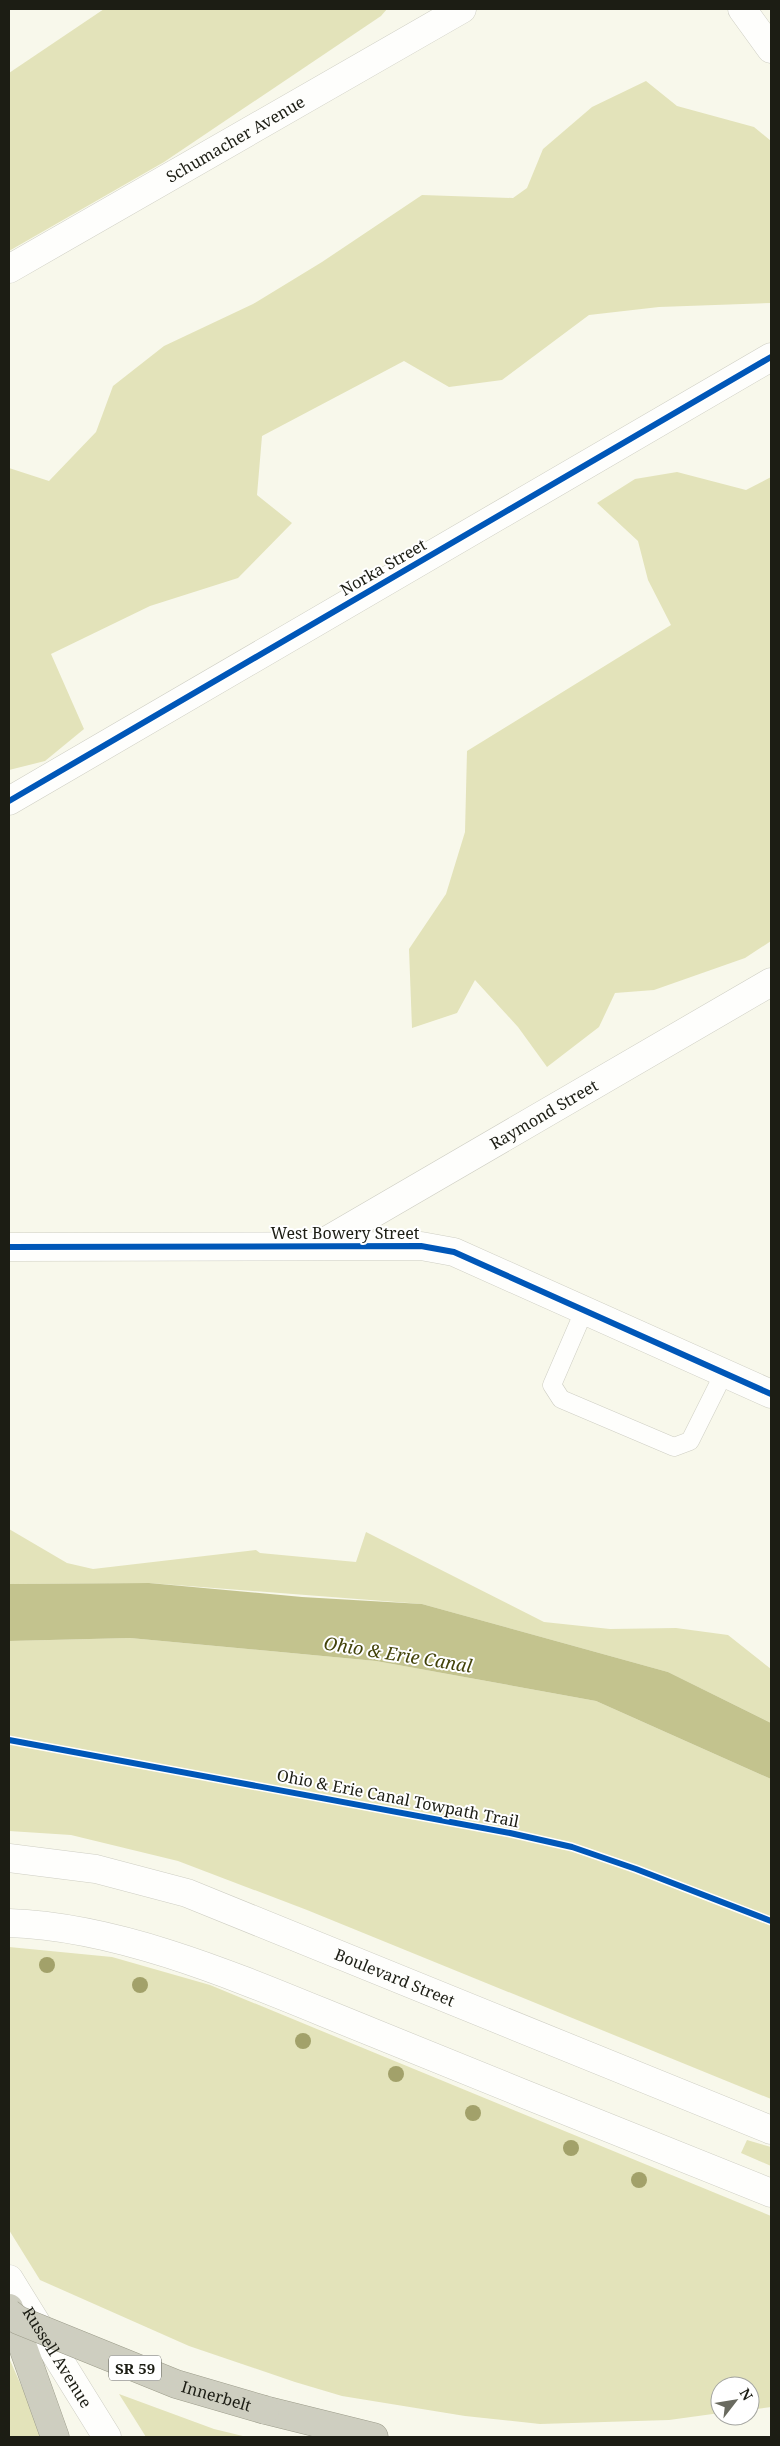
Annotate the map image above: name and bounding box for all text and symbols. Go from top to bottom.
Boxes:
street label: Schumacher Avenue [162,91,309,188]
street label: Norka Street [336,533,430,601]
street label: Raymond Street [486,1074,602,1154]
street label: West Bowery Street [271,1222,420,1244]
water label: Ohio & Erie Canal [322,1630,474,1678]
street label: Ohio & Erie Canal Towpath Trail [275,1764,521,1832]
street label: Boulevard Street [331,1943,458,2012]
street label: Russell Avenue [18,2303,97,2412]
road number: SR 59 [109,2356,161,2380]
street label: Innerbelt [179,2375,254,2417]
north arrow [710,2376,760,2426]
text: N [736,2384,758,2404]

